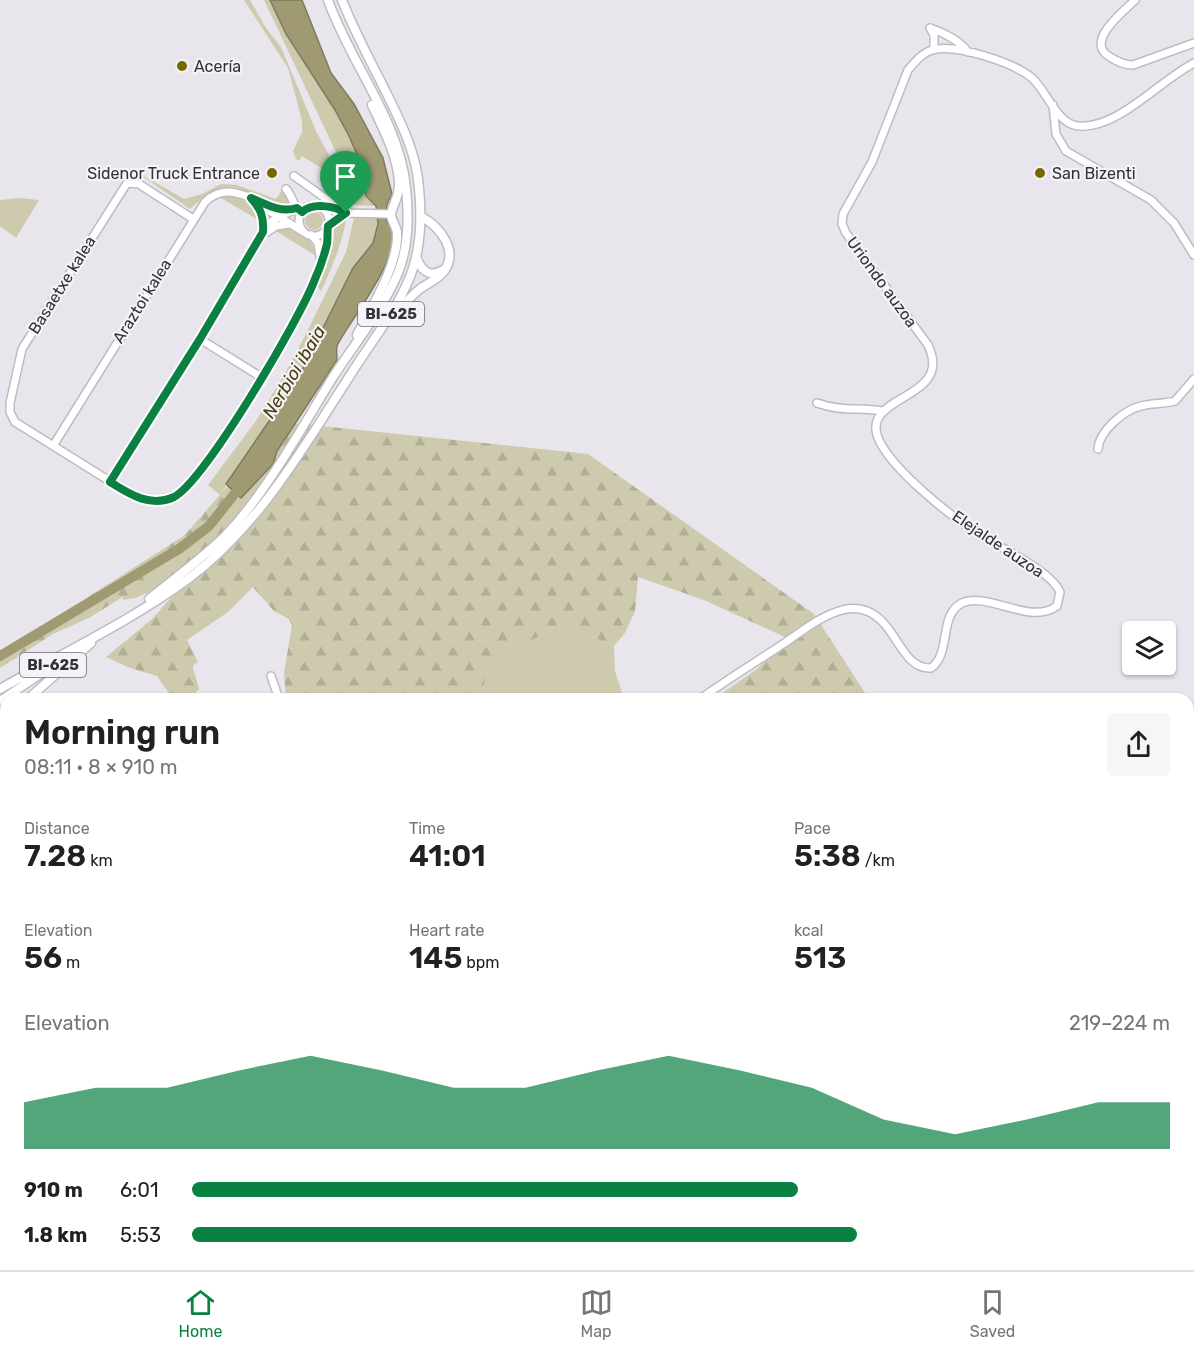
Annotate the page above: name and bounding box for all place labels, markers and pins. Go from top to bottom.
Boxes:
place label: Acería [194,57,241,76]
marker: Acería [175,59,189,73]
pin [320,151,371,213]
place label: Sidenor Truck Entrance [87,164,260,183]
place label: San Bizenti [1052,164,1136,183]
marker: Sidenor Truck Entrance [265,166,279,180]
marker: San Bizenti [1033,166,1047,180]

